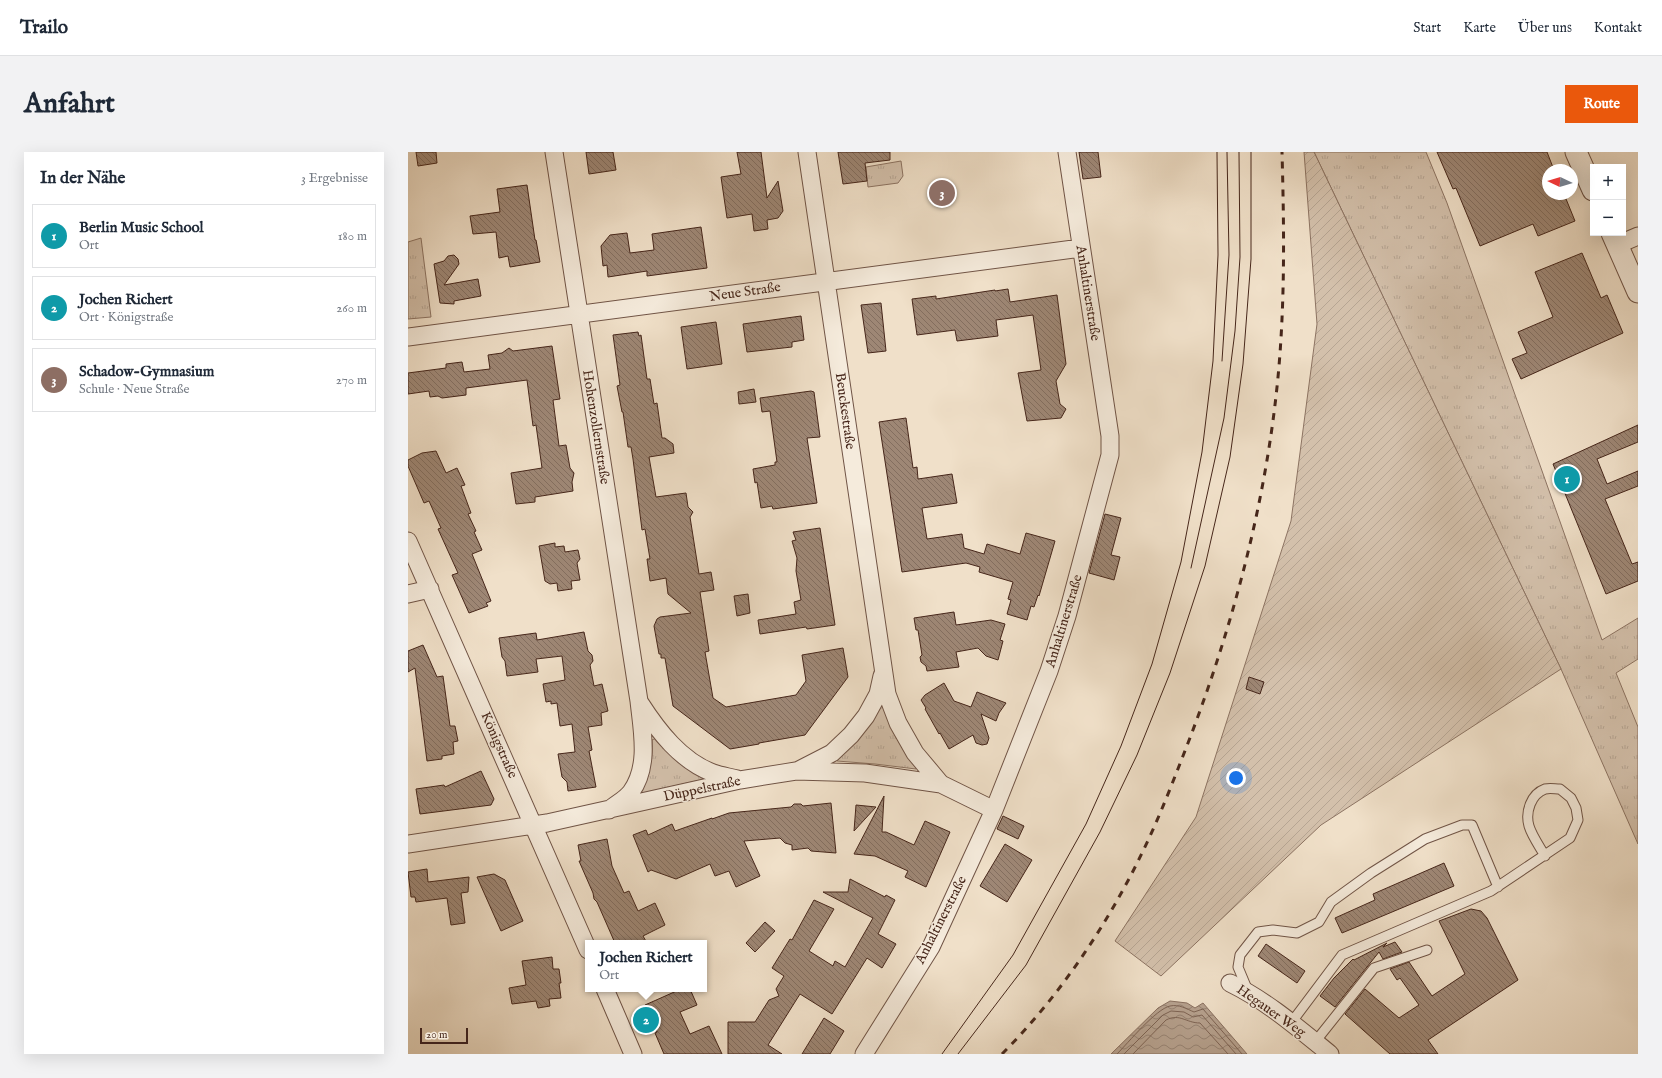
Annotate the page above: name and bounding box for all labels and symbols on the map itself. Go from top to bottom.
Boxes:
north arrow [1542,164,1578,200]
pin: 3 [929,178,955,208]
street label: Anhaltinerstraße [1071,243,1105,343]
street label: Neue Straße [708,278,782,306]
street label: Hohenzollernstraße [578,368,614,486]
street label: Beuckestraße [831,371,859,451]
pin: 1 [1554,464,1580,494]
street label: Anhaltinerstraße [1041,572,1087,671]
street label: Königstraße [476,709,522,782]
your location [1226,768,1246,788]
street label: Düppelstraße [662,772,743,806]
street label: Anhaltinerstraße [911,872,971,968]
street label: Hegauer Weg [1233,981,1309,1042]
pin: 2 [633,1005,659,1035]
scale bar [420,1026,468,1045]

